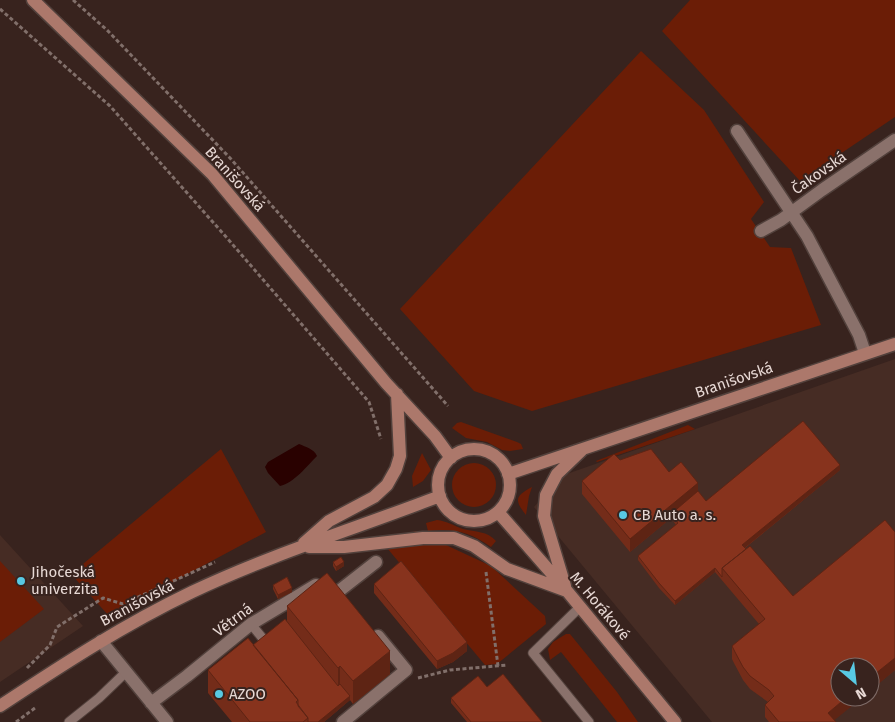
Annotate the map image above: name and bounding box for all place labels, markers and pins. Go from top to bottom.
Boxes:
place label: CB Auto a. s. [633,506,716,524]
marker: CB Auto a. s. [617,509,629,521]
place label: Jihočeská univerzita [31,563,98,598]
marker: Jihočeská univerzita [15,575,27,587]
place label: AZOO [229,685,266,703]
marker: AZOO [213,688,225,700]

